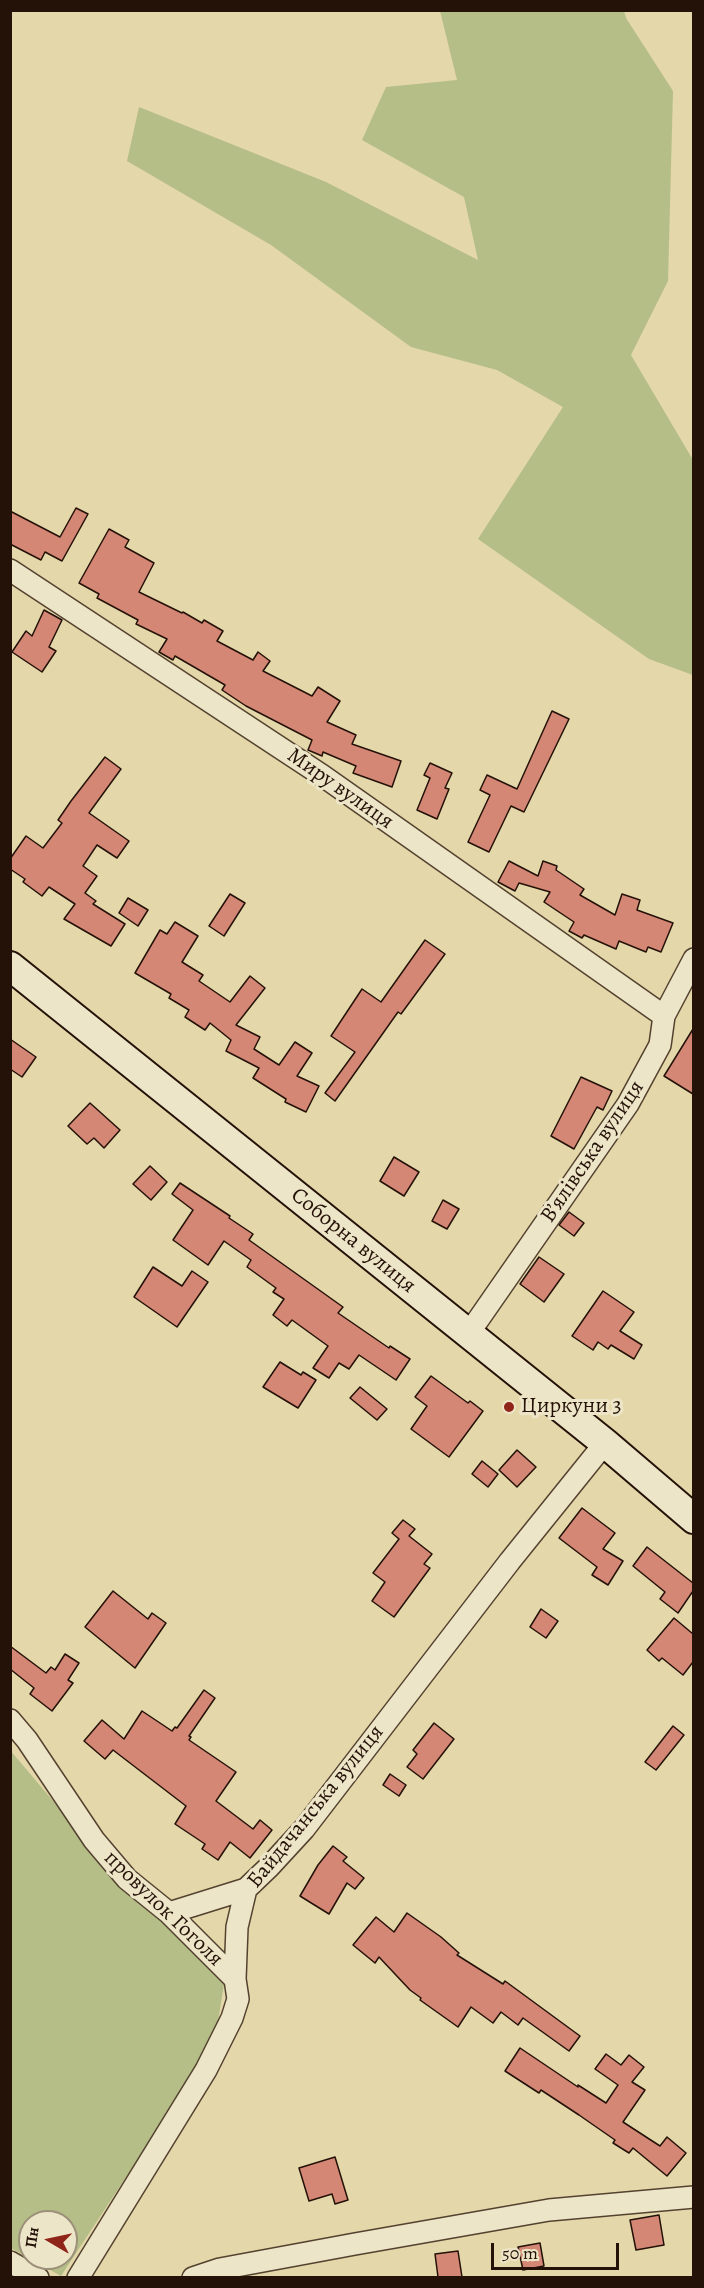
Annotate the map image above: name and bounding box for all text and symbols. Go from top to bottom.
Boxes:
street label: Миру вулиця [282,743,398,835]
street label: В’ялівська вулиця [536,1076,650,1228]
street label: Соборна вулиця [285,1183,421,1299]
place label: Циркуни 3 [521,1394,622,1420]
marker: Циркуни 3 [502,1400,516,1414]
street label: Байдачанська вулиця [242,1720,390,1894]
street label: провулок Гоголя [98,1845,228,1973]
north arrow [18,2210,78,2270]
text: Пн [20,2225,45,2250]
scale bar [494,2231,622,2269]
text: 50 m [502,2241,538,2265]

